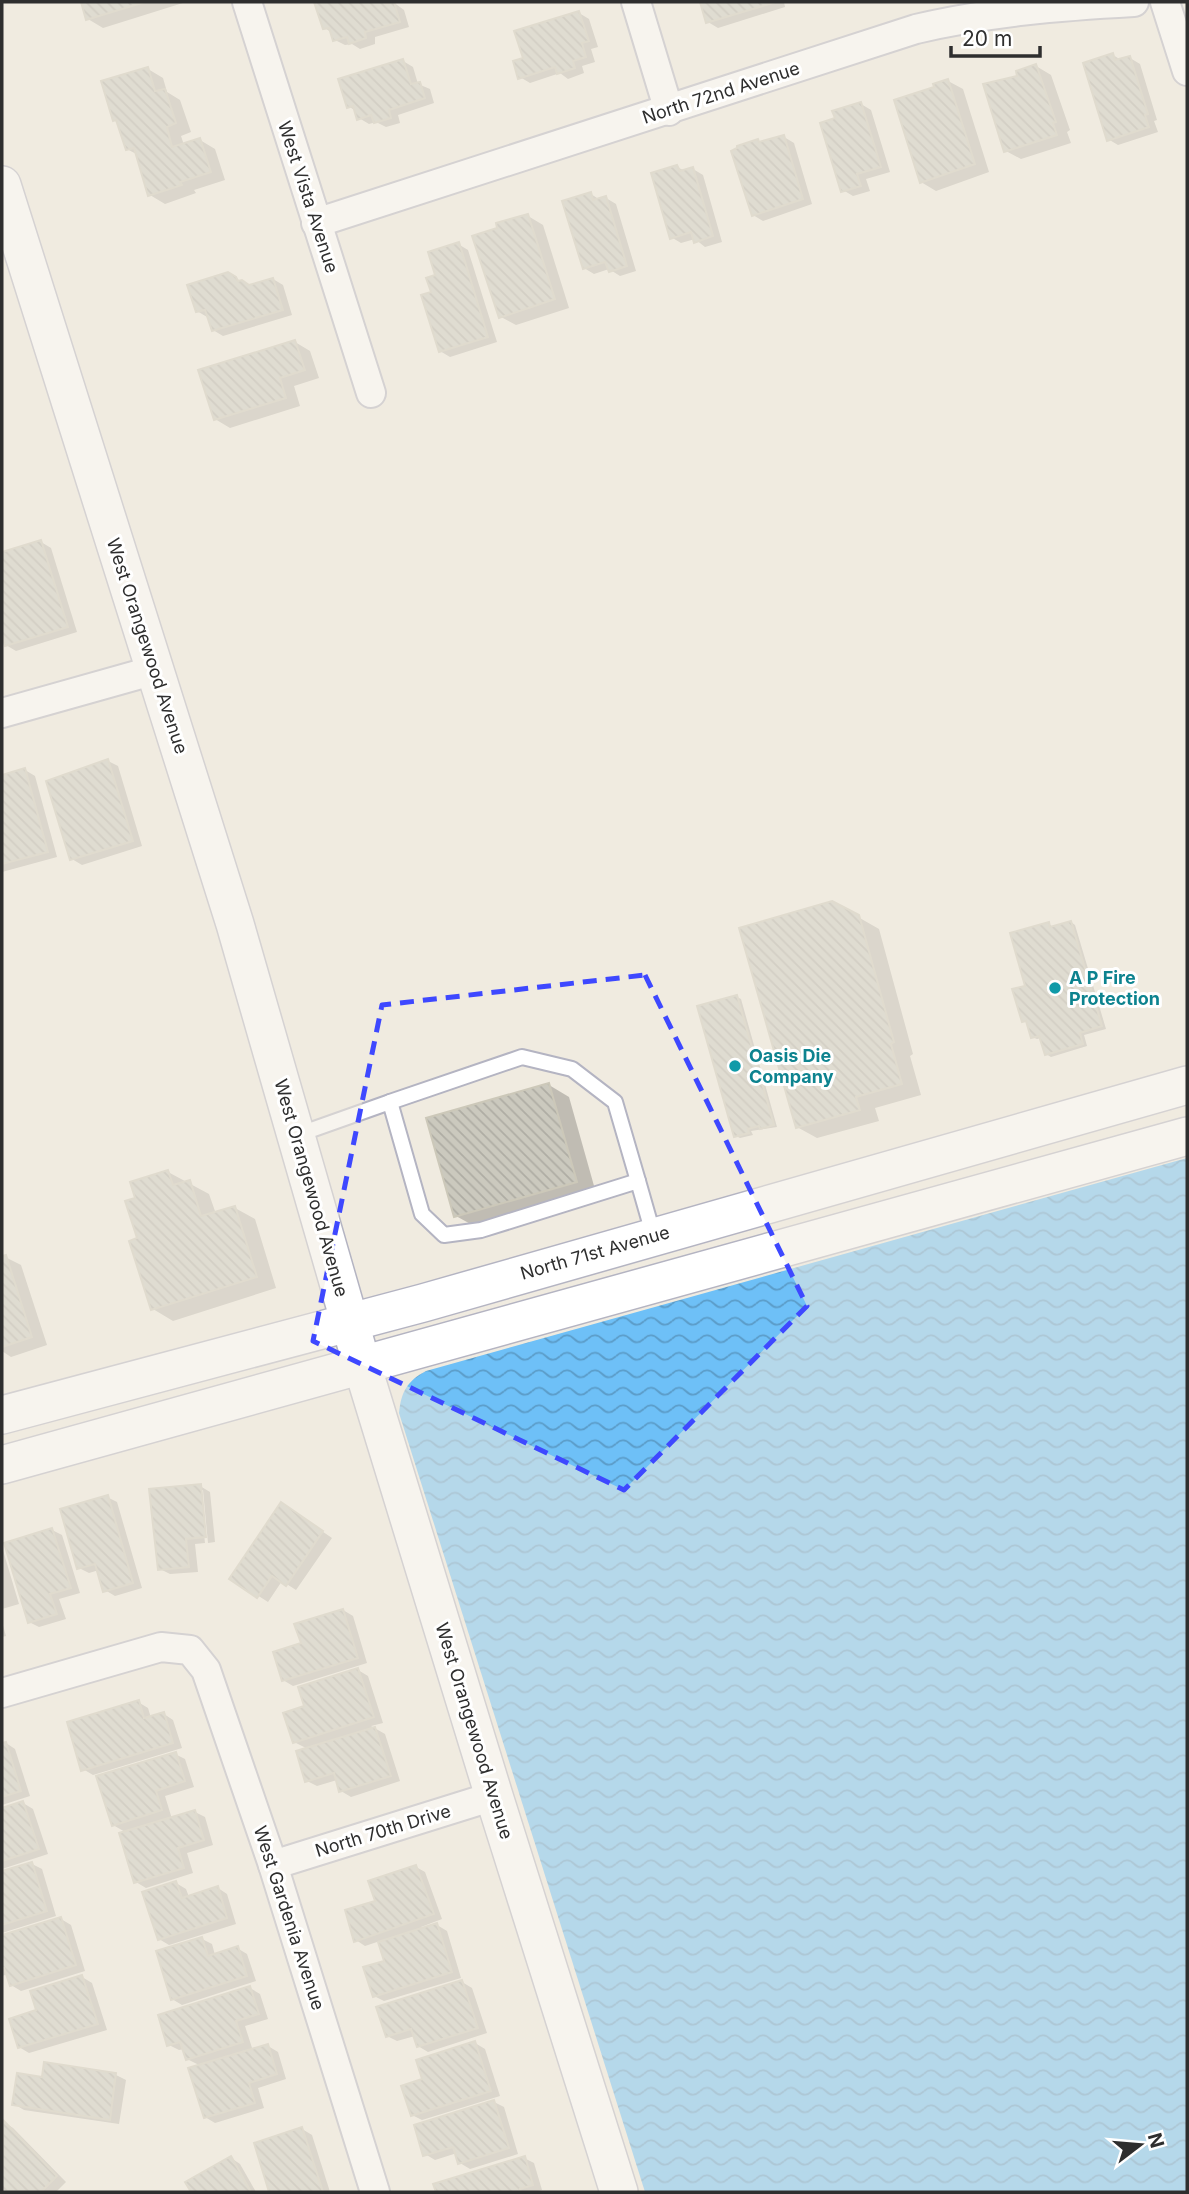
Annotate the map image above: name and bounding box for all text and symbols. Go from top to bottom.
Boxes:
scale bar [951,14,1040,58]
text: 20 m [962,26,1012,51]
street label: North 72nd Avenue [640,57,802,128]
street label: West Vista Avenue [274,118,343,275]
street label: West Orangewood Avenue [103,535,192,756]
place label: A P Fire Protection [1069,967,1160,1009]
marker: A P Fire Protection [1047,980,1063,996]
place label: Oasis Die Company [749,1045,834,1087]
marker: Oasis Die Company [727,1058,743,1074]
street label: West Orangewood Avenue [270,1077,353,1299]
street label: North 71st Avenue [518,1221,672,1284]
street label: West Orangewood Avenue [431,1620,517,1842]
street label: North 70th Drive [312,1800,453,1861]
street label: West Gardenia Avenue [250,1823,329,2013]
north arrow [1105,2110,1175,2180]
text: N [1143,2130,1169,2151]

